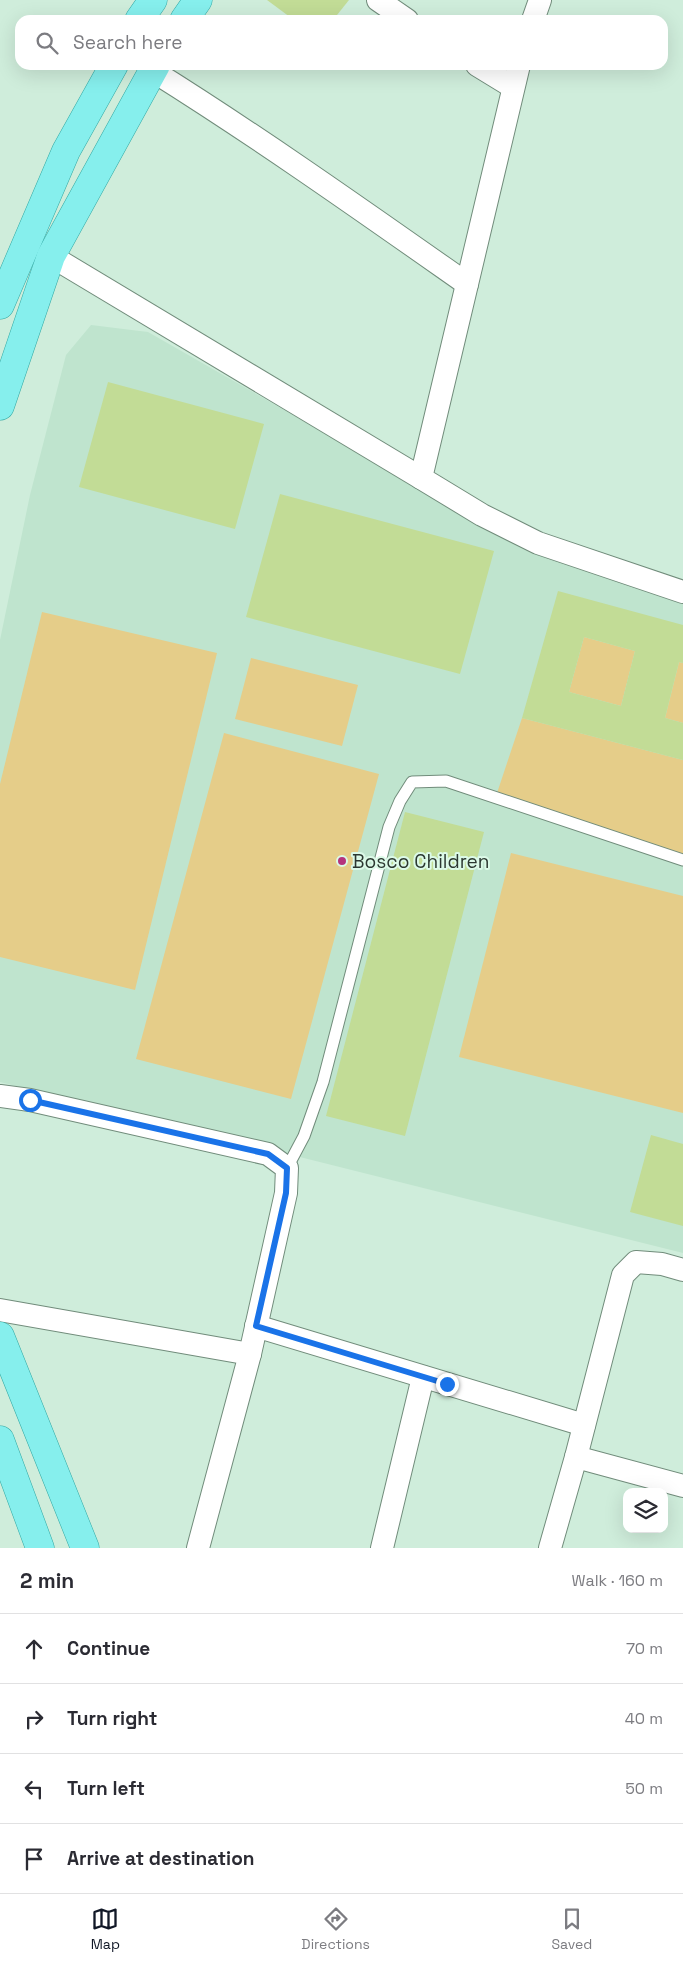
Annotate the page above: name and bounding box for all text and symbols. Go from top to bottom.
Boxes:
search box [15,15,668,70]
icon: search [33,29,61,57]
text: Search here [73,30,183,55]
place label: Bosco Children [352,849,489,874]
marker: Bosco Children [336,855,348,867]
route start [19,1089,42,1112]
route end [436,1373,459,1396]
map controls [623,1488,668,1533]
button: layers [623,1488,668,1533]
text: 2 min [20,1567,74,1594]
text: Walk · 160 m [572,1570,663,1591]
icon: ahead [20,1635,48,1663]
text: Continue [67,1636,150,1661]
text: 70 m [626,1638,663,1659]
icon: right [20,1705,48,1733]
text: Turn right [67,1706,157,1731]
text: 40 m [625,1708,663,1729]
icon: left [20,1775,48,1803]
text: Turn left [67,1776,145,1801]
text: 50 m [625,1778,663,1799]
icon: arrive [20,1845,48,1873]
text: Arrive at destination [67,1846,255,1871]
tab: Map [91,1905,120,1953]
tab: Directions [301,1905,370,1953]
tab: Saved [551,1905,592,1953]

